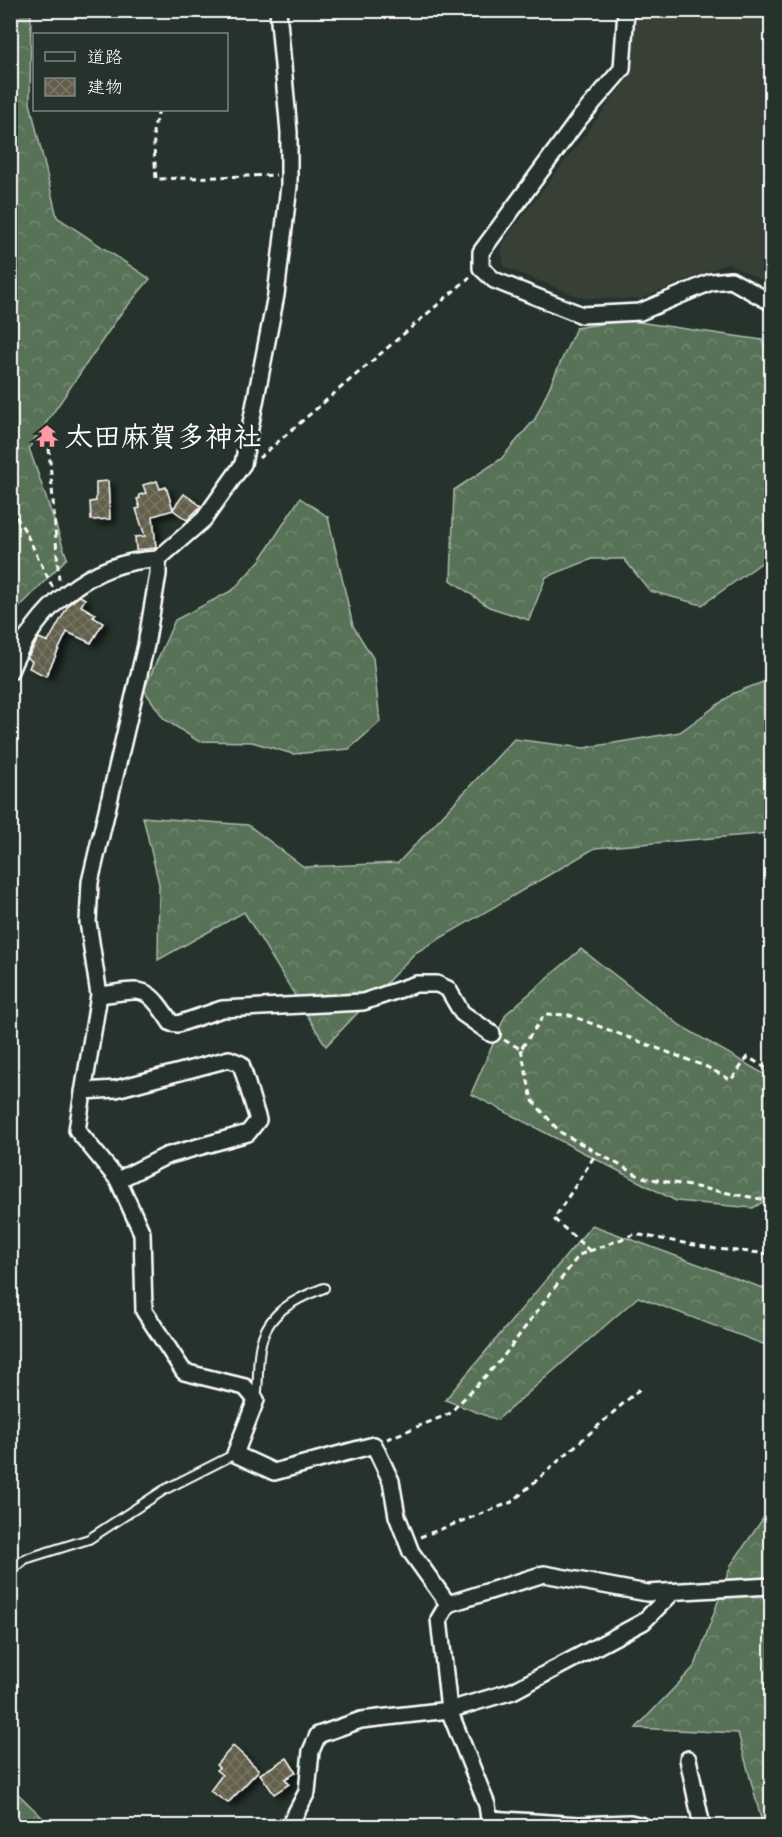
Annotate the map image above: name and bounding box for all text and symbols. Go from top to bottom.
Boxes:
legend [33,33,228,111]
text: 道路 [87,46,123,68]
text: 建物 [87,76,123,98]
place label: 太田麻賀多神社 [65,419,261,454]
temple icon: 太田麻賀多神社 [34,423,60,449]

